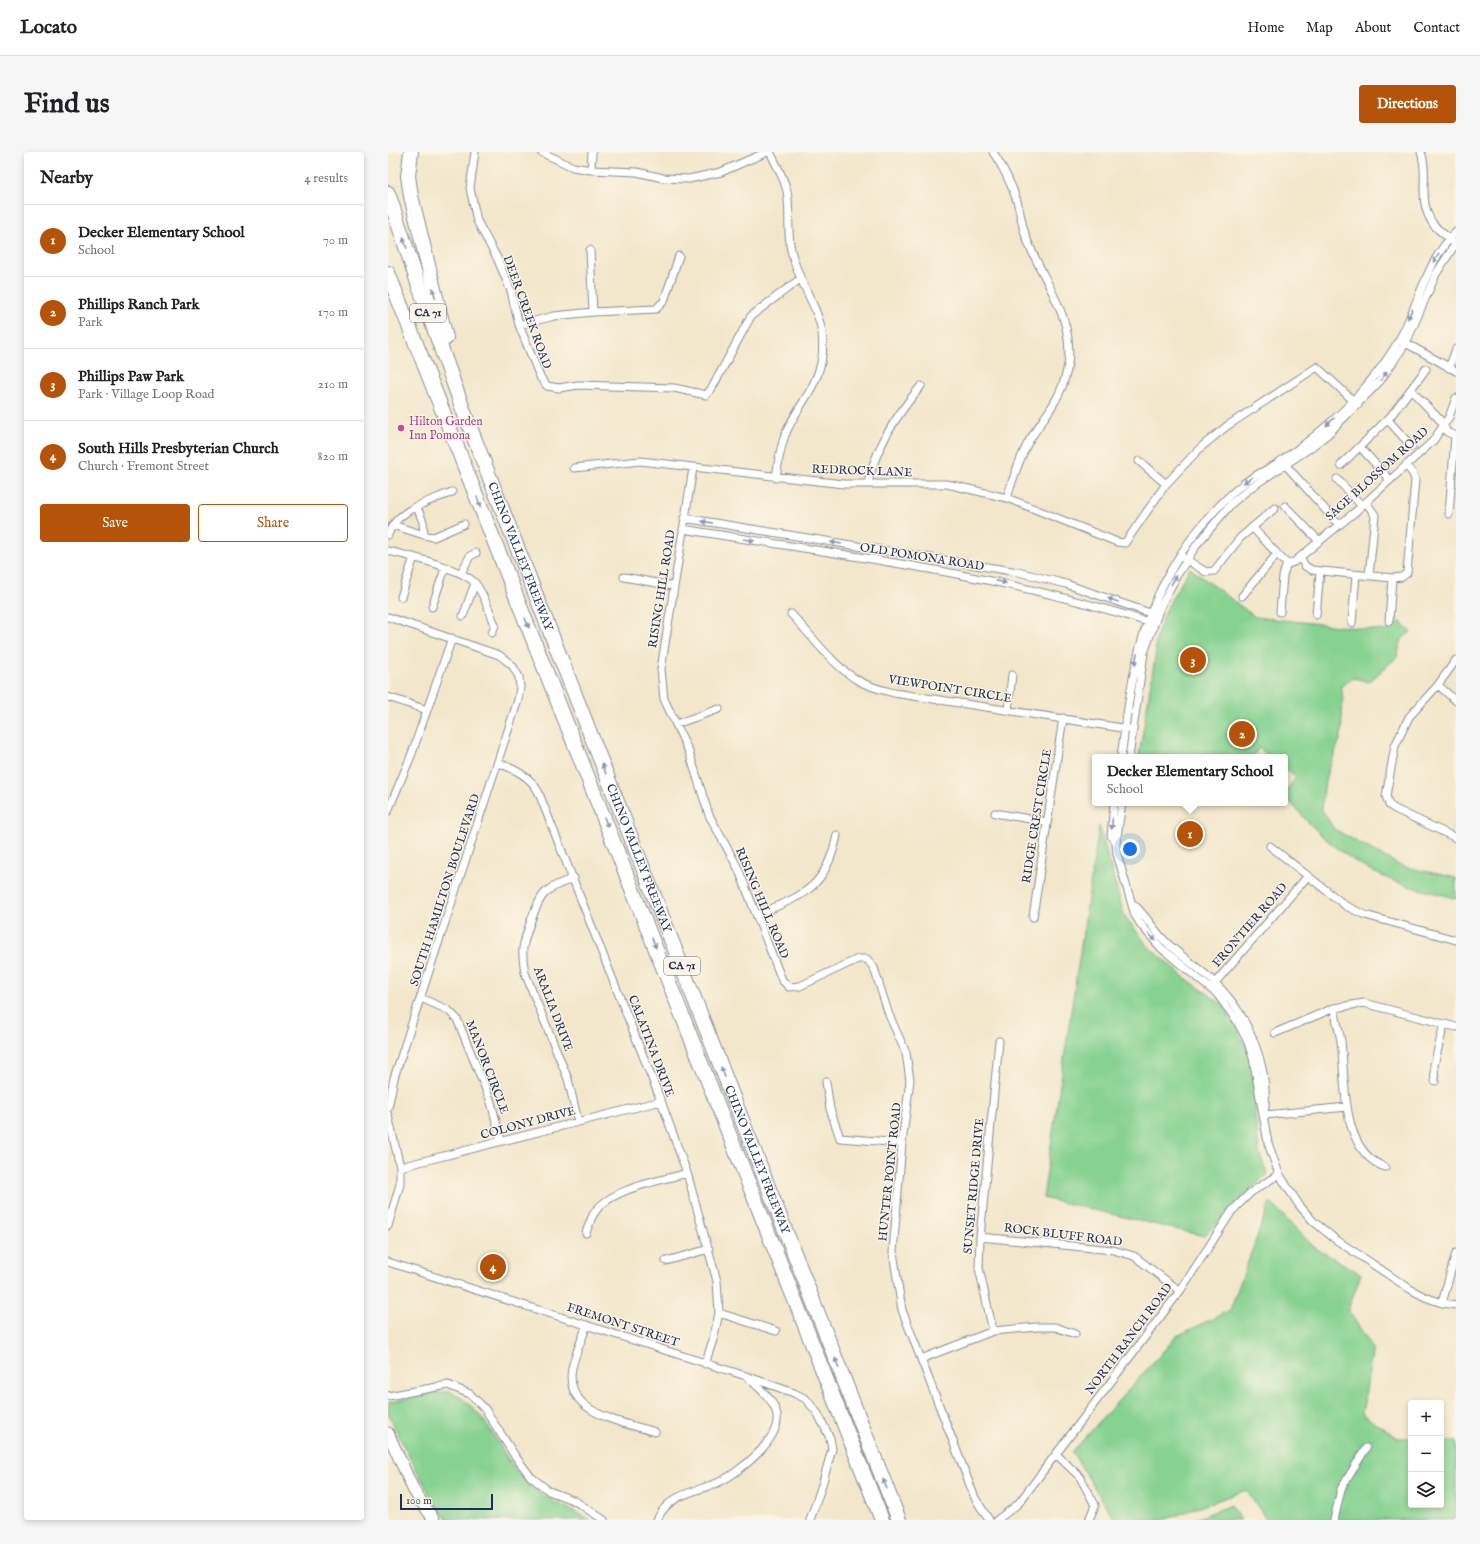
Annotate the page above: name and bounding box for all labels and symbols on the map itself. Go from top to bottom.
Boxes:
one-way arrow [402,237,408,249]
one-way arrow [1432,252,1439,264]
street label: DEER CREEK ROAD [499,253,555,371]
one-way arrow [431,287,437,299]
road number: CA 71 [410,304,446,322]
one-way arrow [1407,309,1413,321]
one-way arrow [1380,370,1388,381]
place label: Hilton Garden Inn Pomona [409,414,483,443]
one-way arrow [1325,417,1335,426]
marker: Hilton Garden Inn Pomona [396,423,406,433]
street label: SAGE BLOSSOM ROAD [1322,424,1432,524]
street label: REDROCK LANE [811,462,913,480]
one-way arrow [1242,477,1254,484]
street label: CHINO VALLEY FREEWAY [485,480,557,634]
one-way arrow [476,497,482,508]
one-way arrow [701,519,713,525]
street label: RISING HILL ROAD [645,529,679,649]
one-way arrow [743,537,755,543]
one-way arrow [830,539,842,545]
street label: OLD POMONA ROAD [859,540,985,574]
one-way arrow [1171,574,1178,586]
one-way arrow [996,579,1008,585]
one-way arrow [1107,597,1119,603]
one-way arrow [524,617,530,629]
pin: 3 [1180,645,1206,675]
one-way arrow [1133,653,1139,666]
street label: VIEWPOINT CIRCLE [886,672,1013,706]
pin: 2 [1229,719,1255,749]
street label: RIDGE CREST CIRCLE [1019,748,1055,884]
one-way arrow [601,762,607,774]
street label: CHINO VALLEY FREEWAY [603,781,675,935]
street label: SOUTH HAMILTON BOULEVARD [407,792,483,988]
one-way arrow [603,816,609,828]
one-way arrow [1109,818,1115,830]
pin: 1 [1177,819,1203,849]
your location [1120,839,1140,859]
street label: RISING HILL ROAD [732,845,792,961]
street label: FRONTIER ROAD [1209,879,1291,970]
one-way arrow [1147,932,1156,943]
one-way arrow [651,937,657,949]
road number: CA 71 [664,957,700,975]
street label: ARALIA DRIVE [530,964,576,1054]
street label: CALATINA DRIVE [625,993,677,1099]
street label: MANOR CIRCLE [462,1018,512,1116]
one-way arrow [720,1066,726,1078]
street label: CHINO VALLEY FREEWAY [722,1083,794,1237]
street label: HUNTER POINT ROAD [875,1101,905,1242]
street label: COLONY DRIVE [479,1103,577,1143]
street label: SUNSET RIDGE DRIVE [961,1117,987,1255]
street label: ROCK BLUFF ROAD [1003,1220,1123,1250]
pin: 4 [480,1252,506,1282]
street label: NORTH RANCH ROAD [1082,1280,1176,1398]
street label: FREMONT STREET [565,1300,681,1350]
one-way arrow [834,1356,840,1368]
one-way arrow [882,1478,888,1489]
scale bar [400,1492,493,1511]

